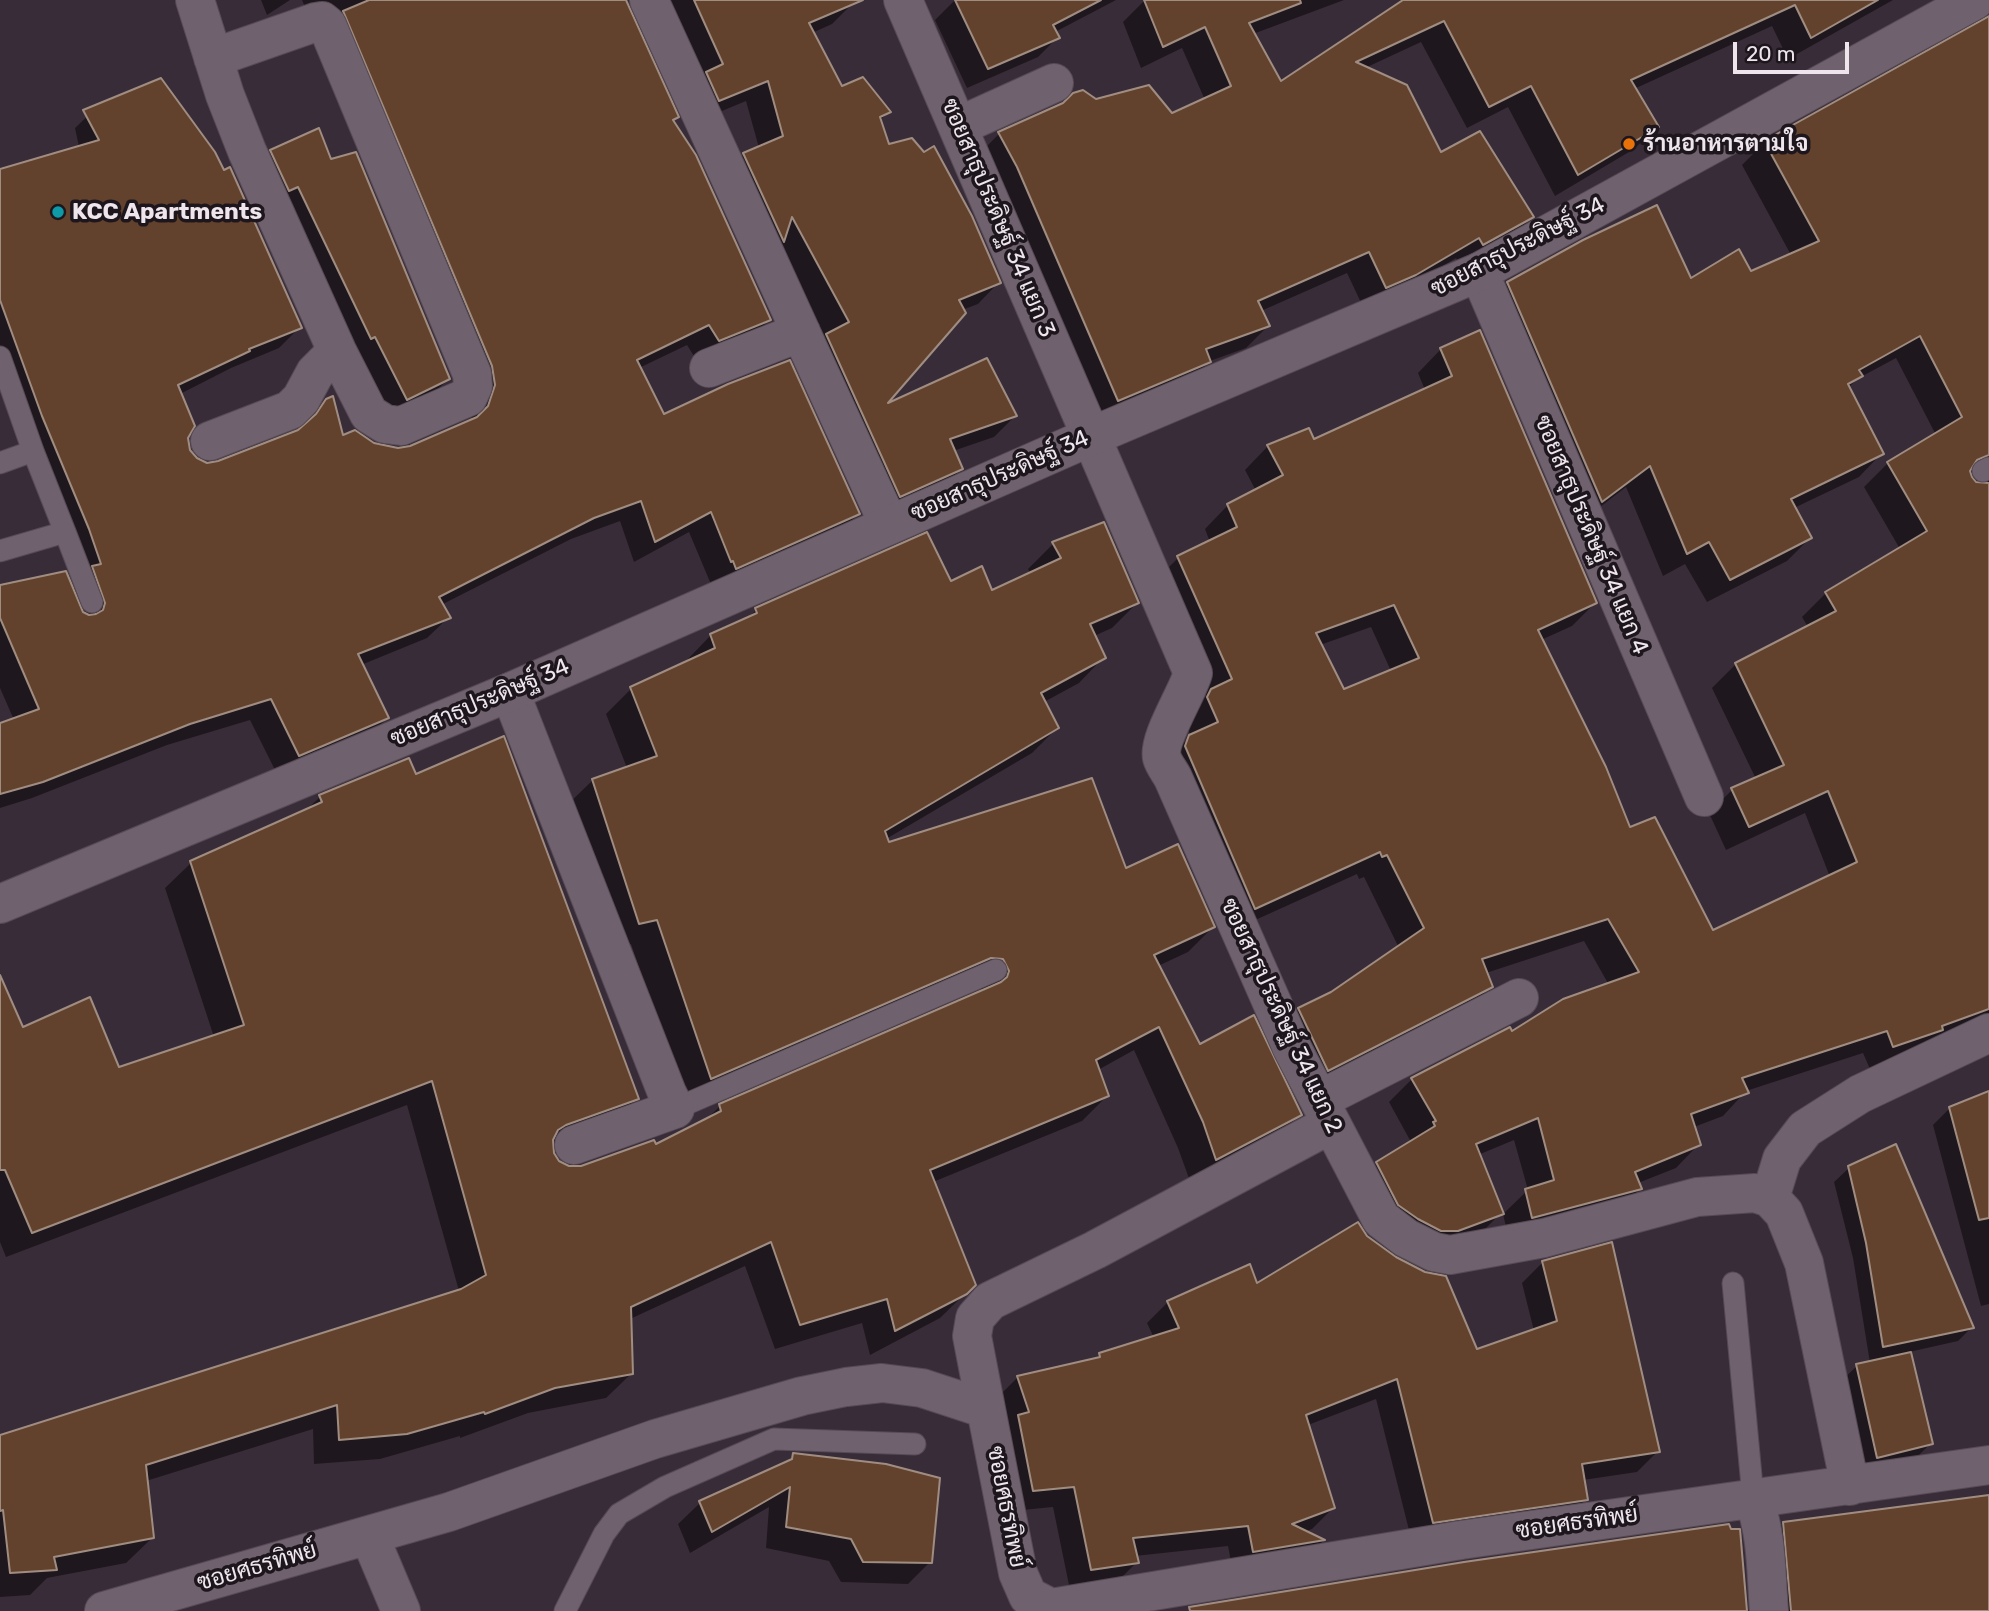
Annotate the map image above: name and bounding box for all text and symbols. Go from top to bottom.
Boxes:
scale bar [1737,28,1853,72]
text: 20 m [1746,41,1795,66]
street label: ซอยสาธุประดิษฐ์ 34 แยก 3 [935,95,1061,341]
place label: ร้านอาหารตามใจ [1643,130,1808,158]
marker: ร้านอาหารตามใจ [1621,136,1637,152]
street label: ซอยสาธุประดิษฐ์ 34 [1426,191,1610,303]
place label: KCC Apartments [72,198,262,226]
marker: KCC Apartments [50,204,66,220]
street label: ซอยสาธุประดิษฐ์ 34 แยก 4 [1528,411,1654,659]
street label: ซอยสาธุประดิษฐ์ 34 [907,424,1093,528]
street label: ซอยสาธุประดิษฐ์ 34 [386,653,574,753]
street label: ซอยสาธุประดิษฐ์ 34 แยก 2 [1214,894,1348,1138]
street label: ซอยศธรทิพย์ [981,1444,1031,1570]
street label: ซอยศธรทิพย์ [1514,1501,1640,1545]
street label: ซอยศธรทิพย์ [194,1537,320,1597]

